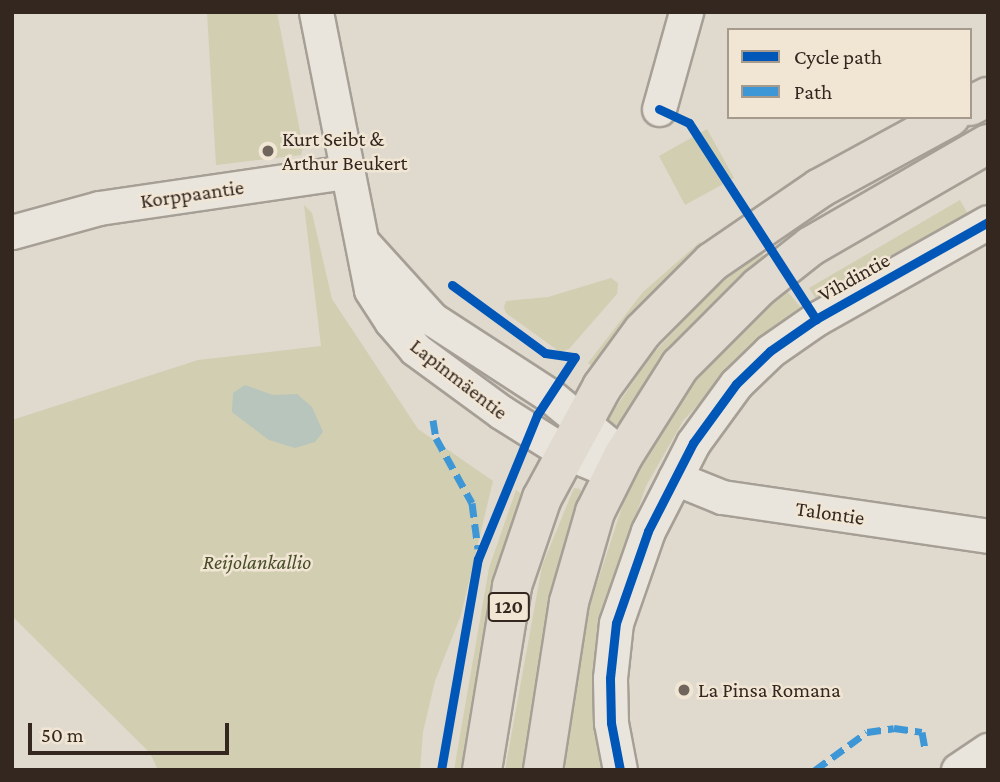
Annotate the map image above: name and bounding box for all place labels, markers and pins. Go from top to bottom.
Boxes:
place label: Kurt Seibt & Arthur Beukert [282,126,408,176]
marker: Kurt Seibt & Arthur Beukert [260,143,276,159]
place label: La Pinsa Romana [698,677,841,703]
marker: La Pinsa Romana [676,682,692,698]

